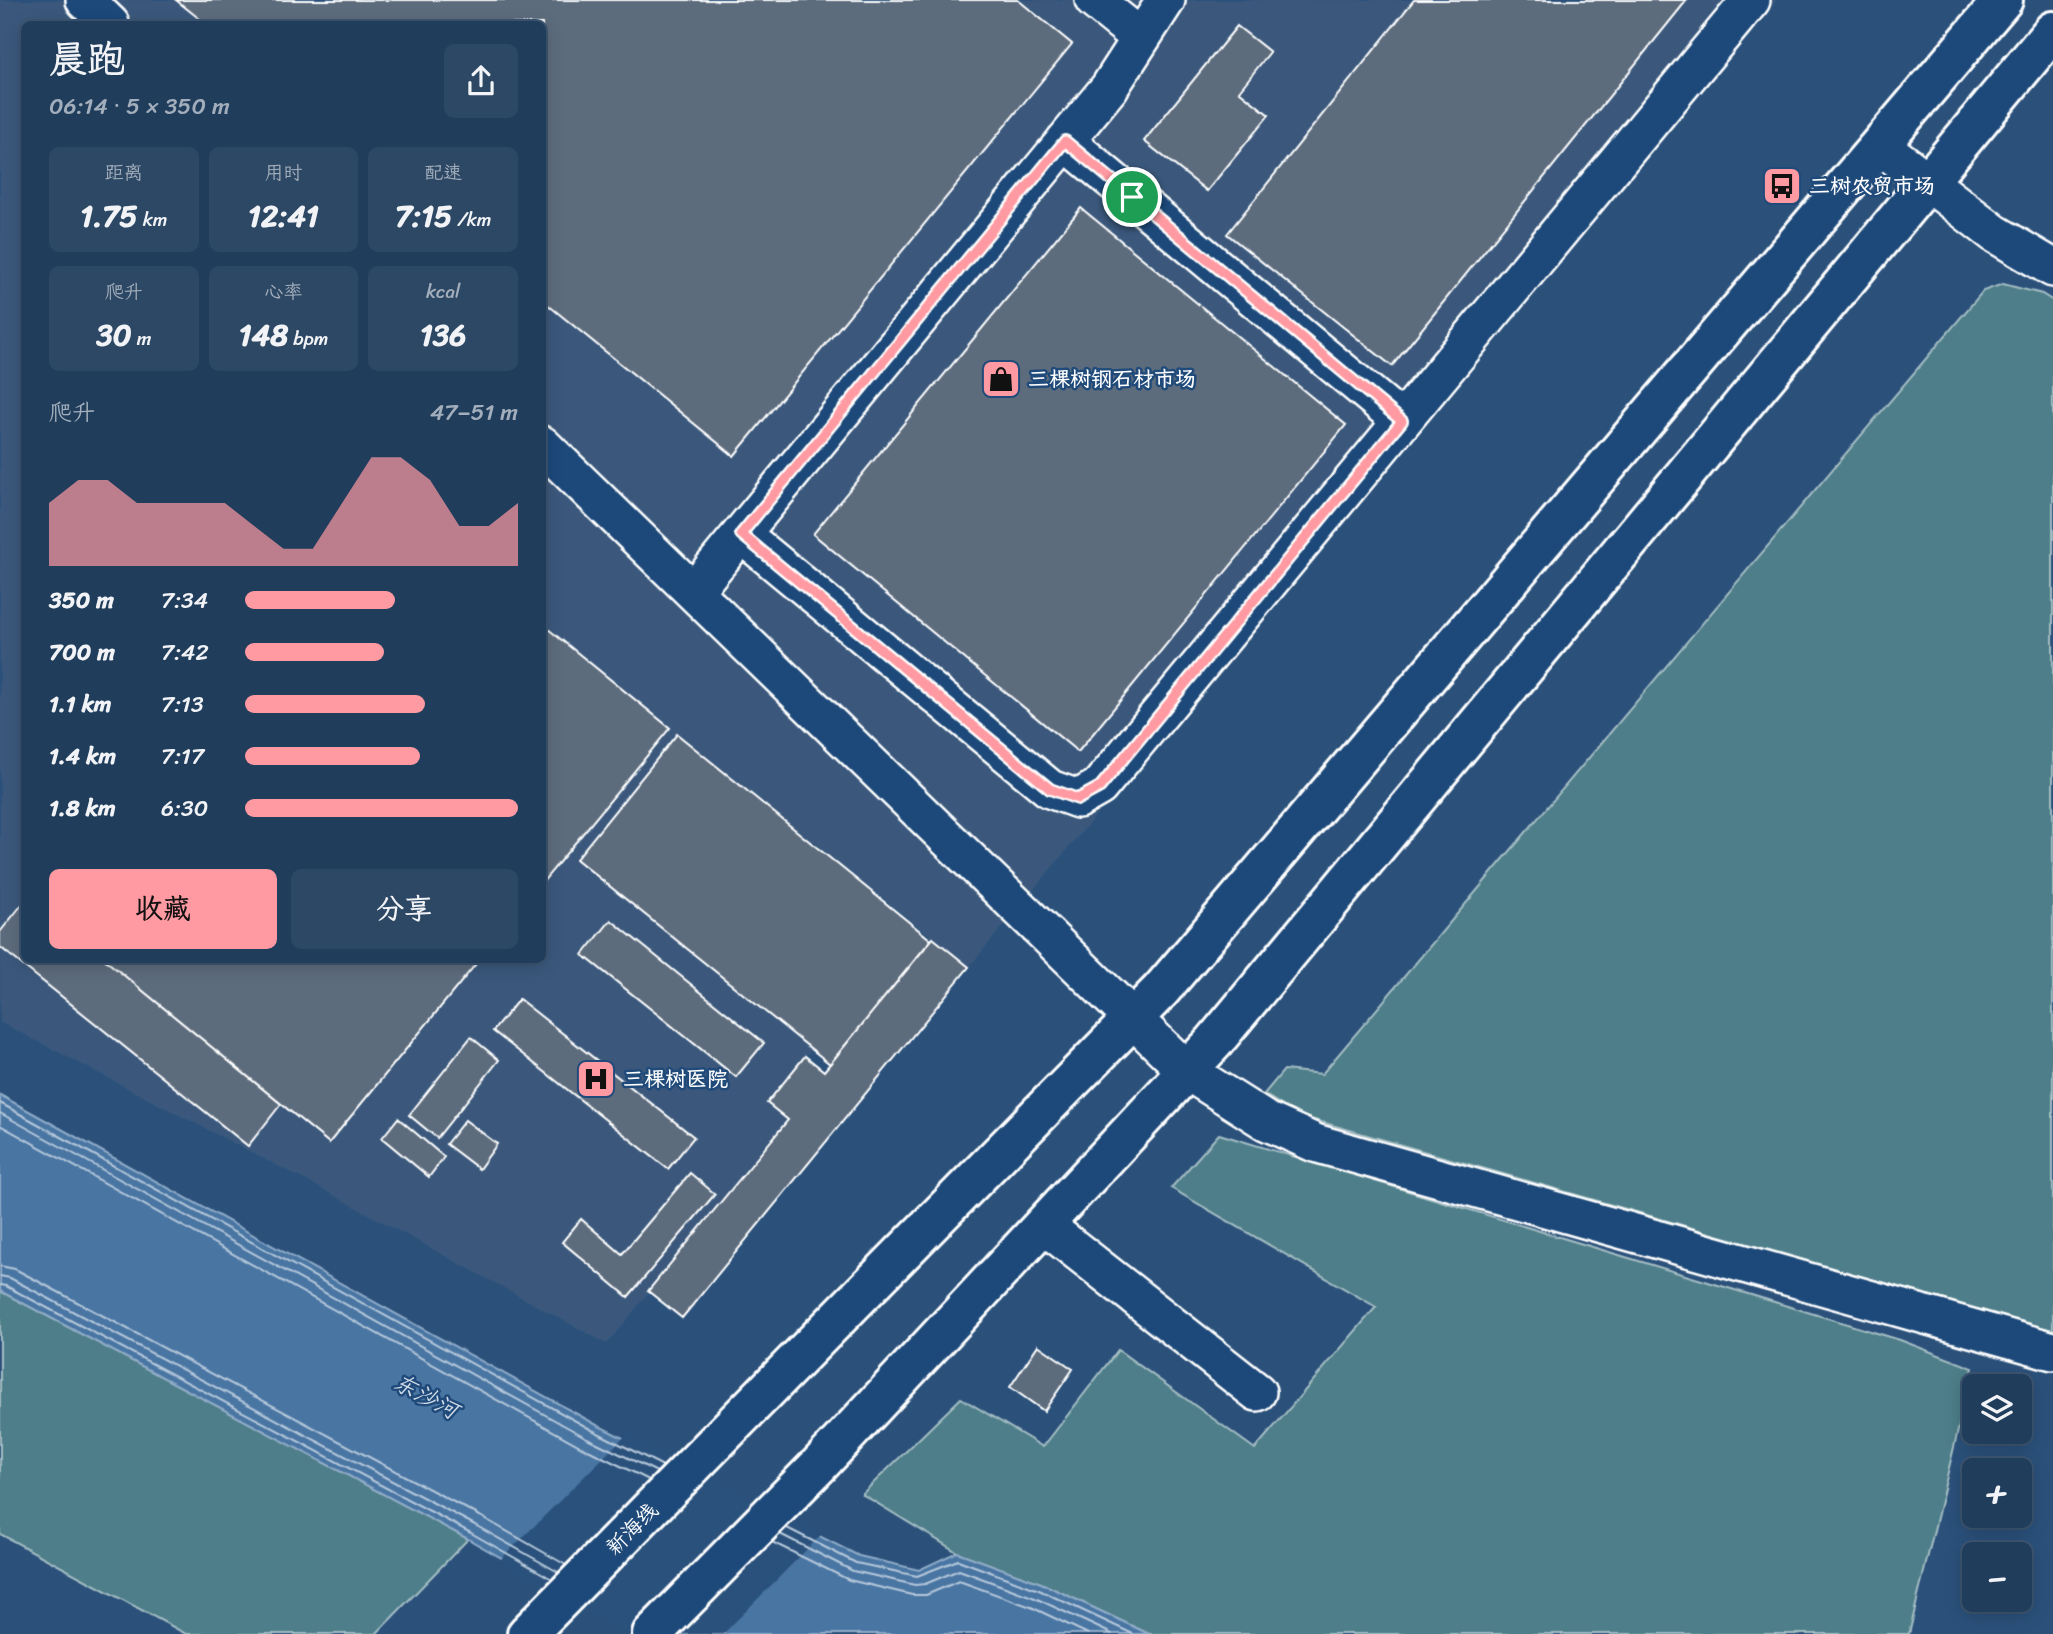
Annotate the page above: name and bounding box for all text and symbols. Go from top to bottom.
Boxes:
text: 晨跑 [49,26,125,93]
button: share [444,44,518,118]
text: 06:14 · 5 × 350 m [49,86,230,127]
text: 距离 [105,156,143,189]
text: 用时 [264,156,303,189]
text: 配速 [424,156,462,189]
bus stop icon: 三树农贸市场 [1761,165,1803,207]
pin [1102,167,1162,227]
place label: 三树农贸市场 [1809,167,1935,205]
icon: arrive [1113,178,1151,216]
text: 1.75 [80,189,138,243]
text: 12:41 [248,189,319,243]
text: 7:15 [395,189,452,243]
text: km [138,203,167,236]
text: /km [452,203,491,236]
text: 爬升 [105,275,143,308]
text: 心率 [264,275,303,308]
text: kcal [426,275,460,308]
text: 30 [96,308,132,362]
text: 148 [239,308,288,362]
text: 136 [420,308,466,362]
text: m [132,322,151,355]
text: bpm [288,322,328,355]
shop icon: 三棵树钢石材市场 [980,358,1022,400]
place label: 三棵树钢石材市场 [1028,360,1196,398]
text: 爬升 [49,392,95,433]
text: 47–51 m [430,392,518,433]
text: 350 m [49,580,114,621]
text: 7:34 [161,580,208,621]
text: 700 m [49,632,115,673]
text: 7:42 [161,632,209,673]
text: 1.1 km [49,684,112,725]
text: 7:13 [161,684,204,725]
text: 1.4 km [49,736,116,777]
text: 7:17 [161,736,204,777]
text: 1.8 km [49,788,116,829]
text: 6:30 [161,788,208,829]
button: 收藏 [49,869,277,949]
button: 分享 [291,869,518,949]
hospital icon: 三棵树医院 [575,1058,617,1100]
place label: 三棵树医院 [623,1060,728,1098]
water label: 东沙河 [386,1362,469,1433]
map controls [1962,1374,2032,1612]
button: layers [1962,1374,2032,1444]
button: + [1962,1458,2032,1528]
street label: 新海线 [596,1493,668,1565]
button: − [1962,1542,2032,1612]

